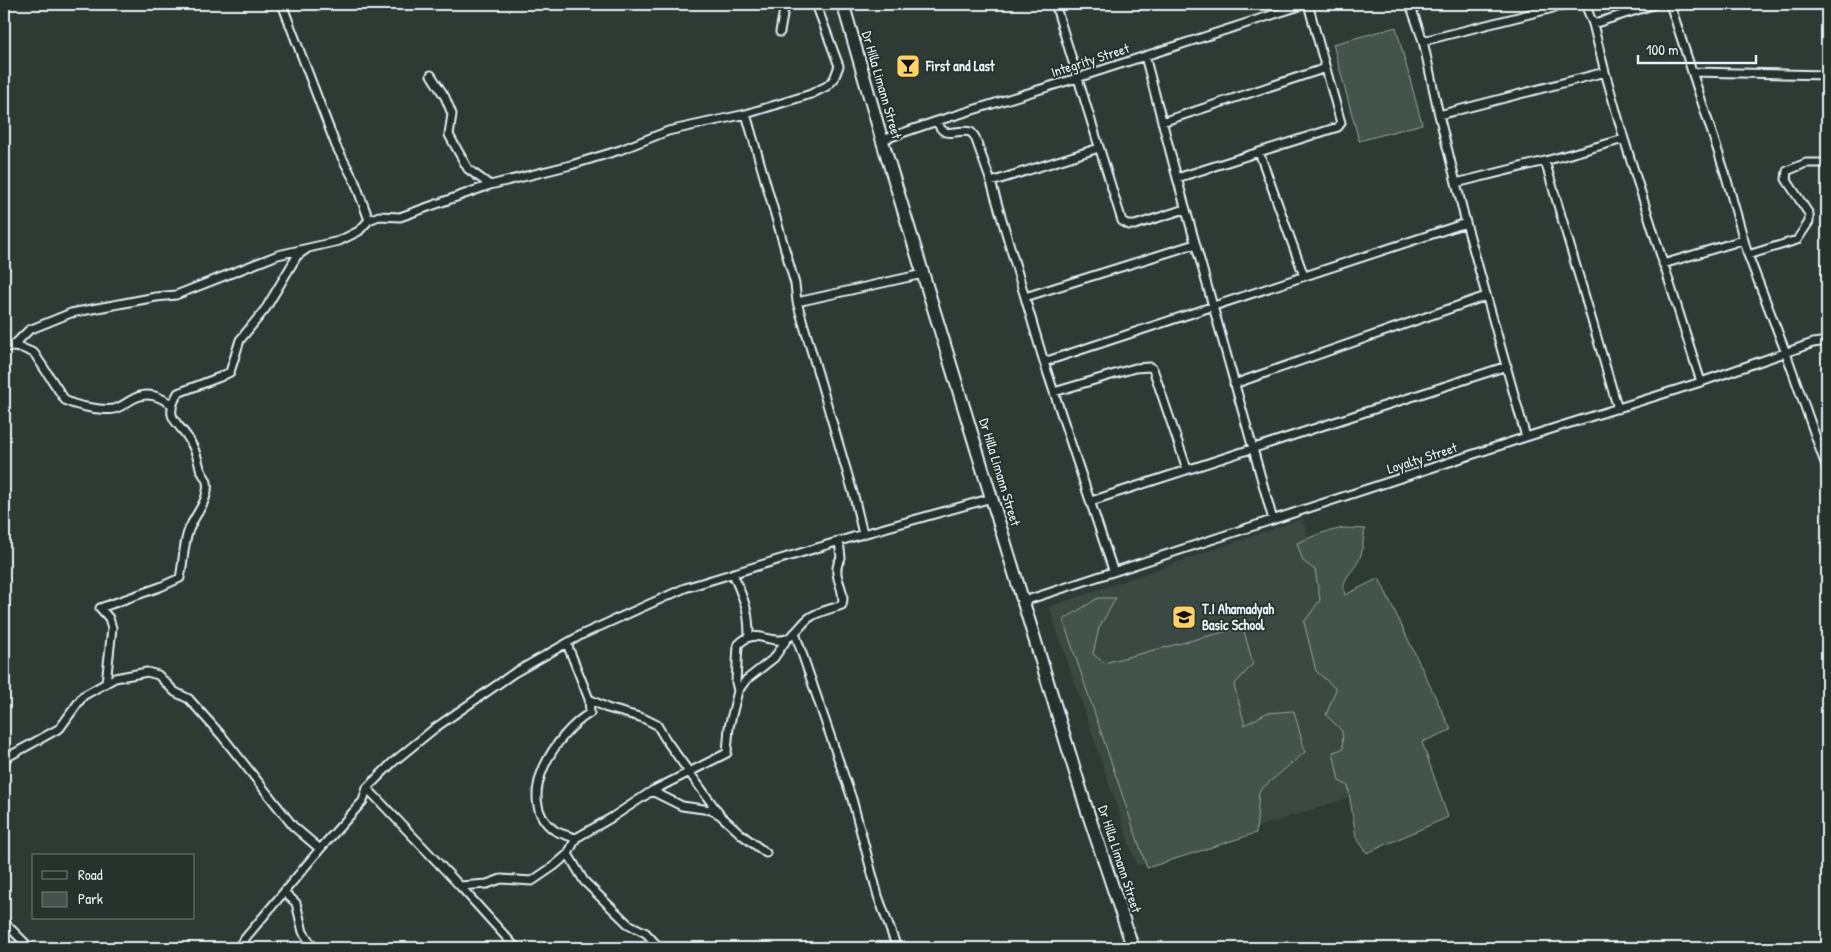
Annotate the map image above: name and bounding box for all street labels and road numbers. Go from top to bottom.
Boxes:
street label: Dr Hilla Limann Street [858,29,907,141]
street label: Integrity Street [1048,38,1132,82]
street label: Dr Hilla Limann Street [975,416,1026,528]
street label: Loyalty Street [1384,437,1460,479]
street label: Dr Hilla Limann Street [1094,803,1147,915]

